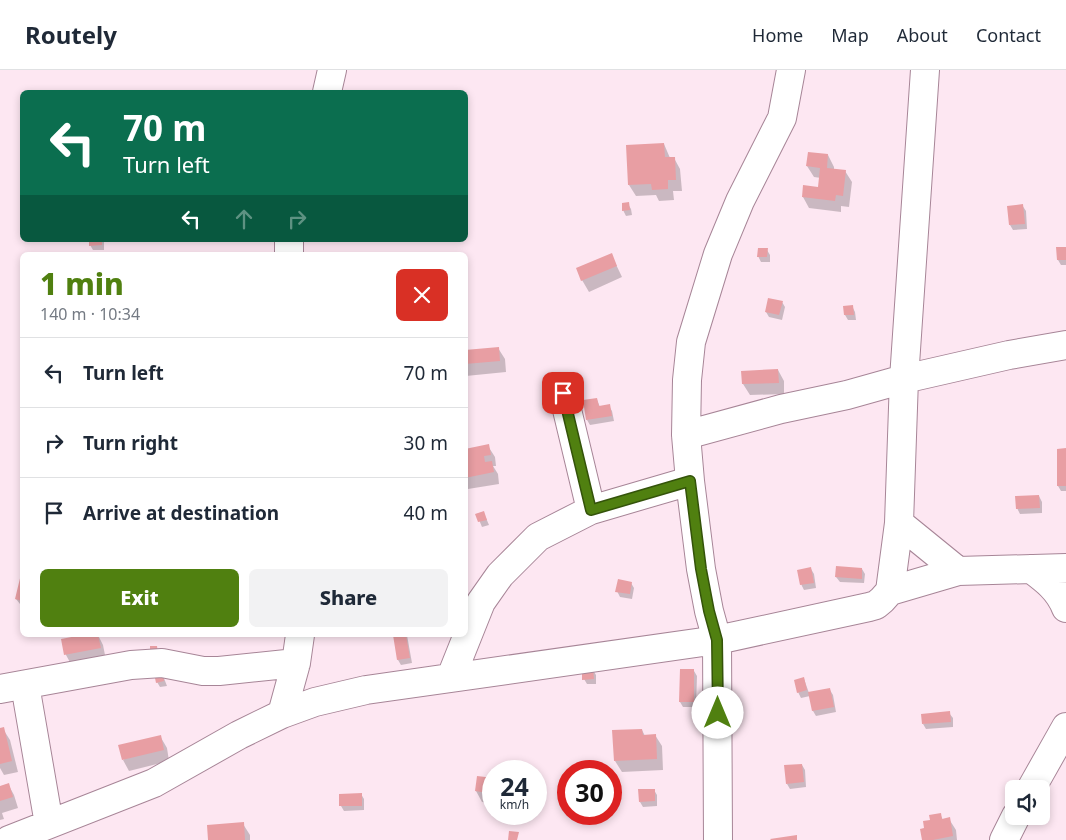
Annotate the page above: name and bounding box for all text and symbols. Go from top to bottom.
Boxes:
text: Routely [25,18,117,51]
text: Home [752,23,803,47]
text: Map [831,23,869,47]
text: About [897,23,948,47]
text: Contact [976,23,1041,47]
text: 70 m [123,104,206,151]
icon: left [40,110,105,175]
text: Turn left [123,149,210,179]
icon: left [177,205,205,233]
icon: ahead [230,205,258,233]
icon: right [283,205,311,233]
text: 1 min [40,263,124,304]
button: close [396,269,448,321]
text: 140 m · 10:34 [40,303,140,325]
icon: left [40,359,68,387]
text: Turn left [83,360,164,386]
text: 70 m [404,360,448,386]
pin [542,372,584,414]
icon: arrive [549,379,577,407]
icon: right [40,429,68,457]
text: Turn right [83,430,178,456]
text: 30 m [404,430,448,456]
icon: arrive [40,499,68,527]
text: Arrive at destination [83,500,279,526]
text: 40 m [404,500,448,526]
button: Exit [40,569,239,627]
button: Share [249,569,448,627]
position arrow [691,686,743,738]
speed limit sign: 30 [557,760,622,825]
text: 24 [500,769,529,803]
map controls [1005,780,1050,825]
button: sound [1005,780,1050,825]
text: km/h [500,796,529,813]

